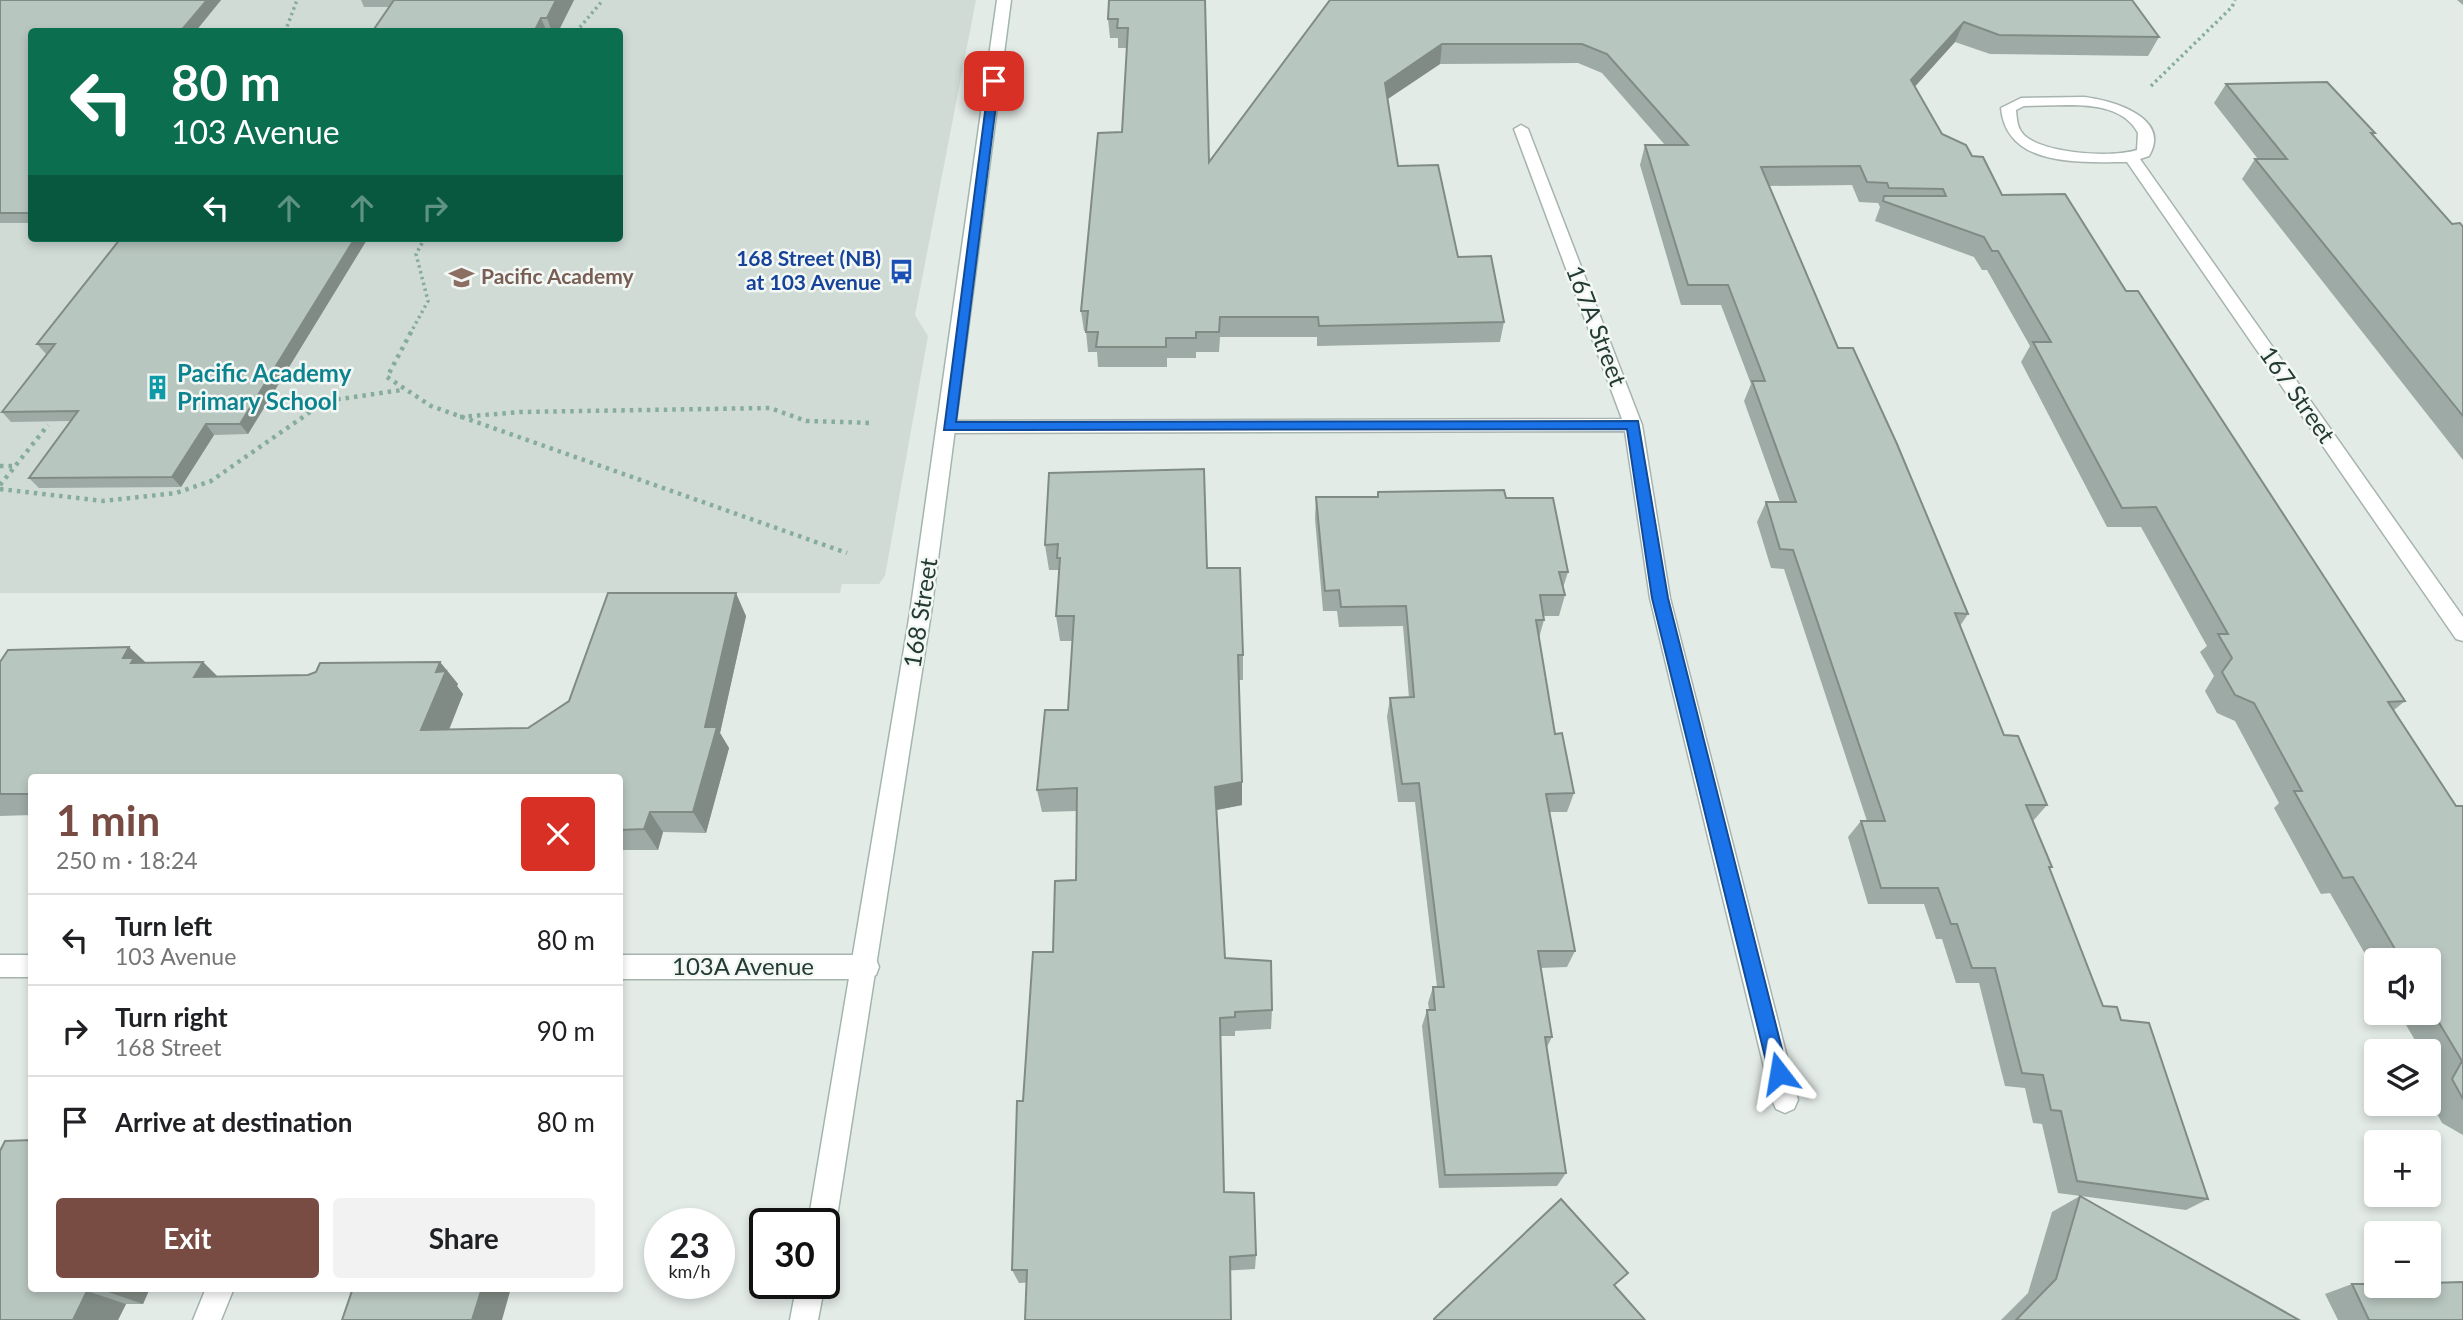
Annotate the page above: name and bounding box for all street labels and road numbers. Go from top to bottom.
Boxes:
street label: 167A Street [1561,261,1634,390]
street label: 167 Street [2254,340,2342,448]
street label: 168 Street [897,555,943,670]
street label: 103A Avenue [672,951,814,980]

